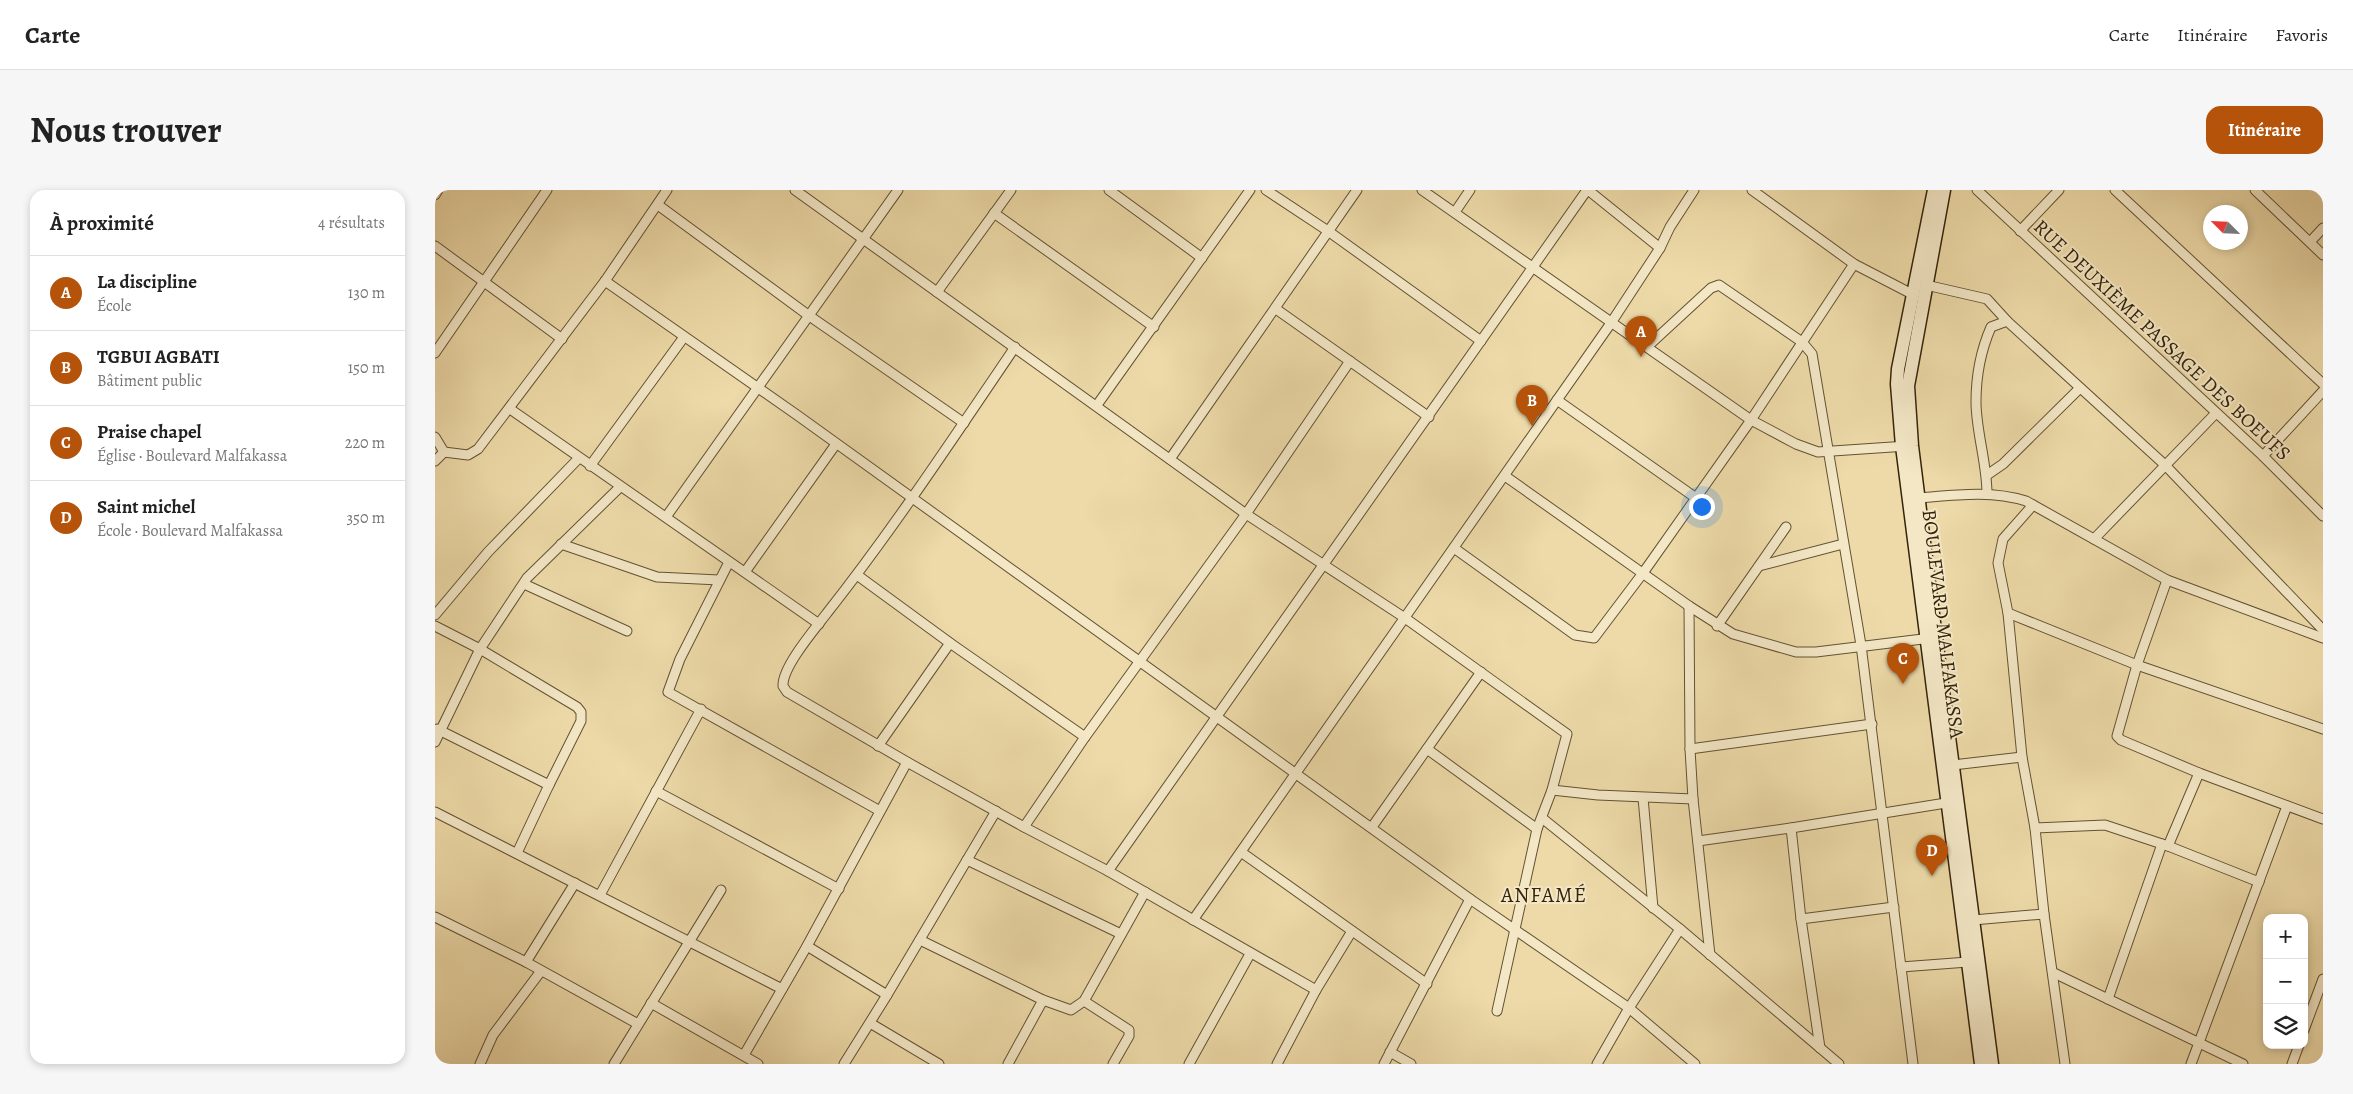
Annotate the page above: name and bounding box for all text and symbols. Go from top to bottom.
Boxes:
text: Carte [25,19,80,51]
text: Carte [2109,23,2149,47]
text: Itinéraire [2177,23,2248,47]
text: Favoris [2276,23,2328,47]
text: Nous trouver [30,106,222,154]
button: Itinéraire [2206,106,2323,154]
north arrow [2203,205,2248,250]
text: À proximité [50,209,154,237]
text: 4 résultats [318,212,385,234]
street label: RUE DEUXIÈME PASSAGE DES BOEUFS [2028,213,2296,467]
text: La discipline [97,269,197,295]
text: A [61,282,71,304]
text: 130 m [348,282,385,304]
text: École [97,295,132,317]
pin: A [1625,316,1657,357]
text: TGBUI AGBATI [97,344,220,370]
text: B [61,357,71,379]
text: 150 m [348,357,385,379]
text: Bâtiment public [97,370,202,392]
pin: B [1516,385,1548,426]
text: Praise chapel [97,419,202,445]
text: C [61,432,71,454]
text: 220 m [345,432,385,454]
text: Église · Boulevard Malfakassa [97,445,287,467]
text: Saint michel [97,494,196,520]
your location [1689,494,1715,520]
text: D [60,507,72,529]
text: 350 m [346,507,385,529]
street label: BOULEVARD MALFAKASSA [1916,508,1971,741]
text: École · Boulevard Malfakassa [97,520,283,542]
pin: C [1887,643,1919,684]
pin: D [1916,835,1948,876]
district label: ANFAMÉ [1500,881,1587,909]
map controls [2263,914,2308,1049]
button: + [2263,914,2308,959]
button: − [2263,959,2308,1004]
button: layers [2263,1004,2308,1049]

